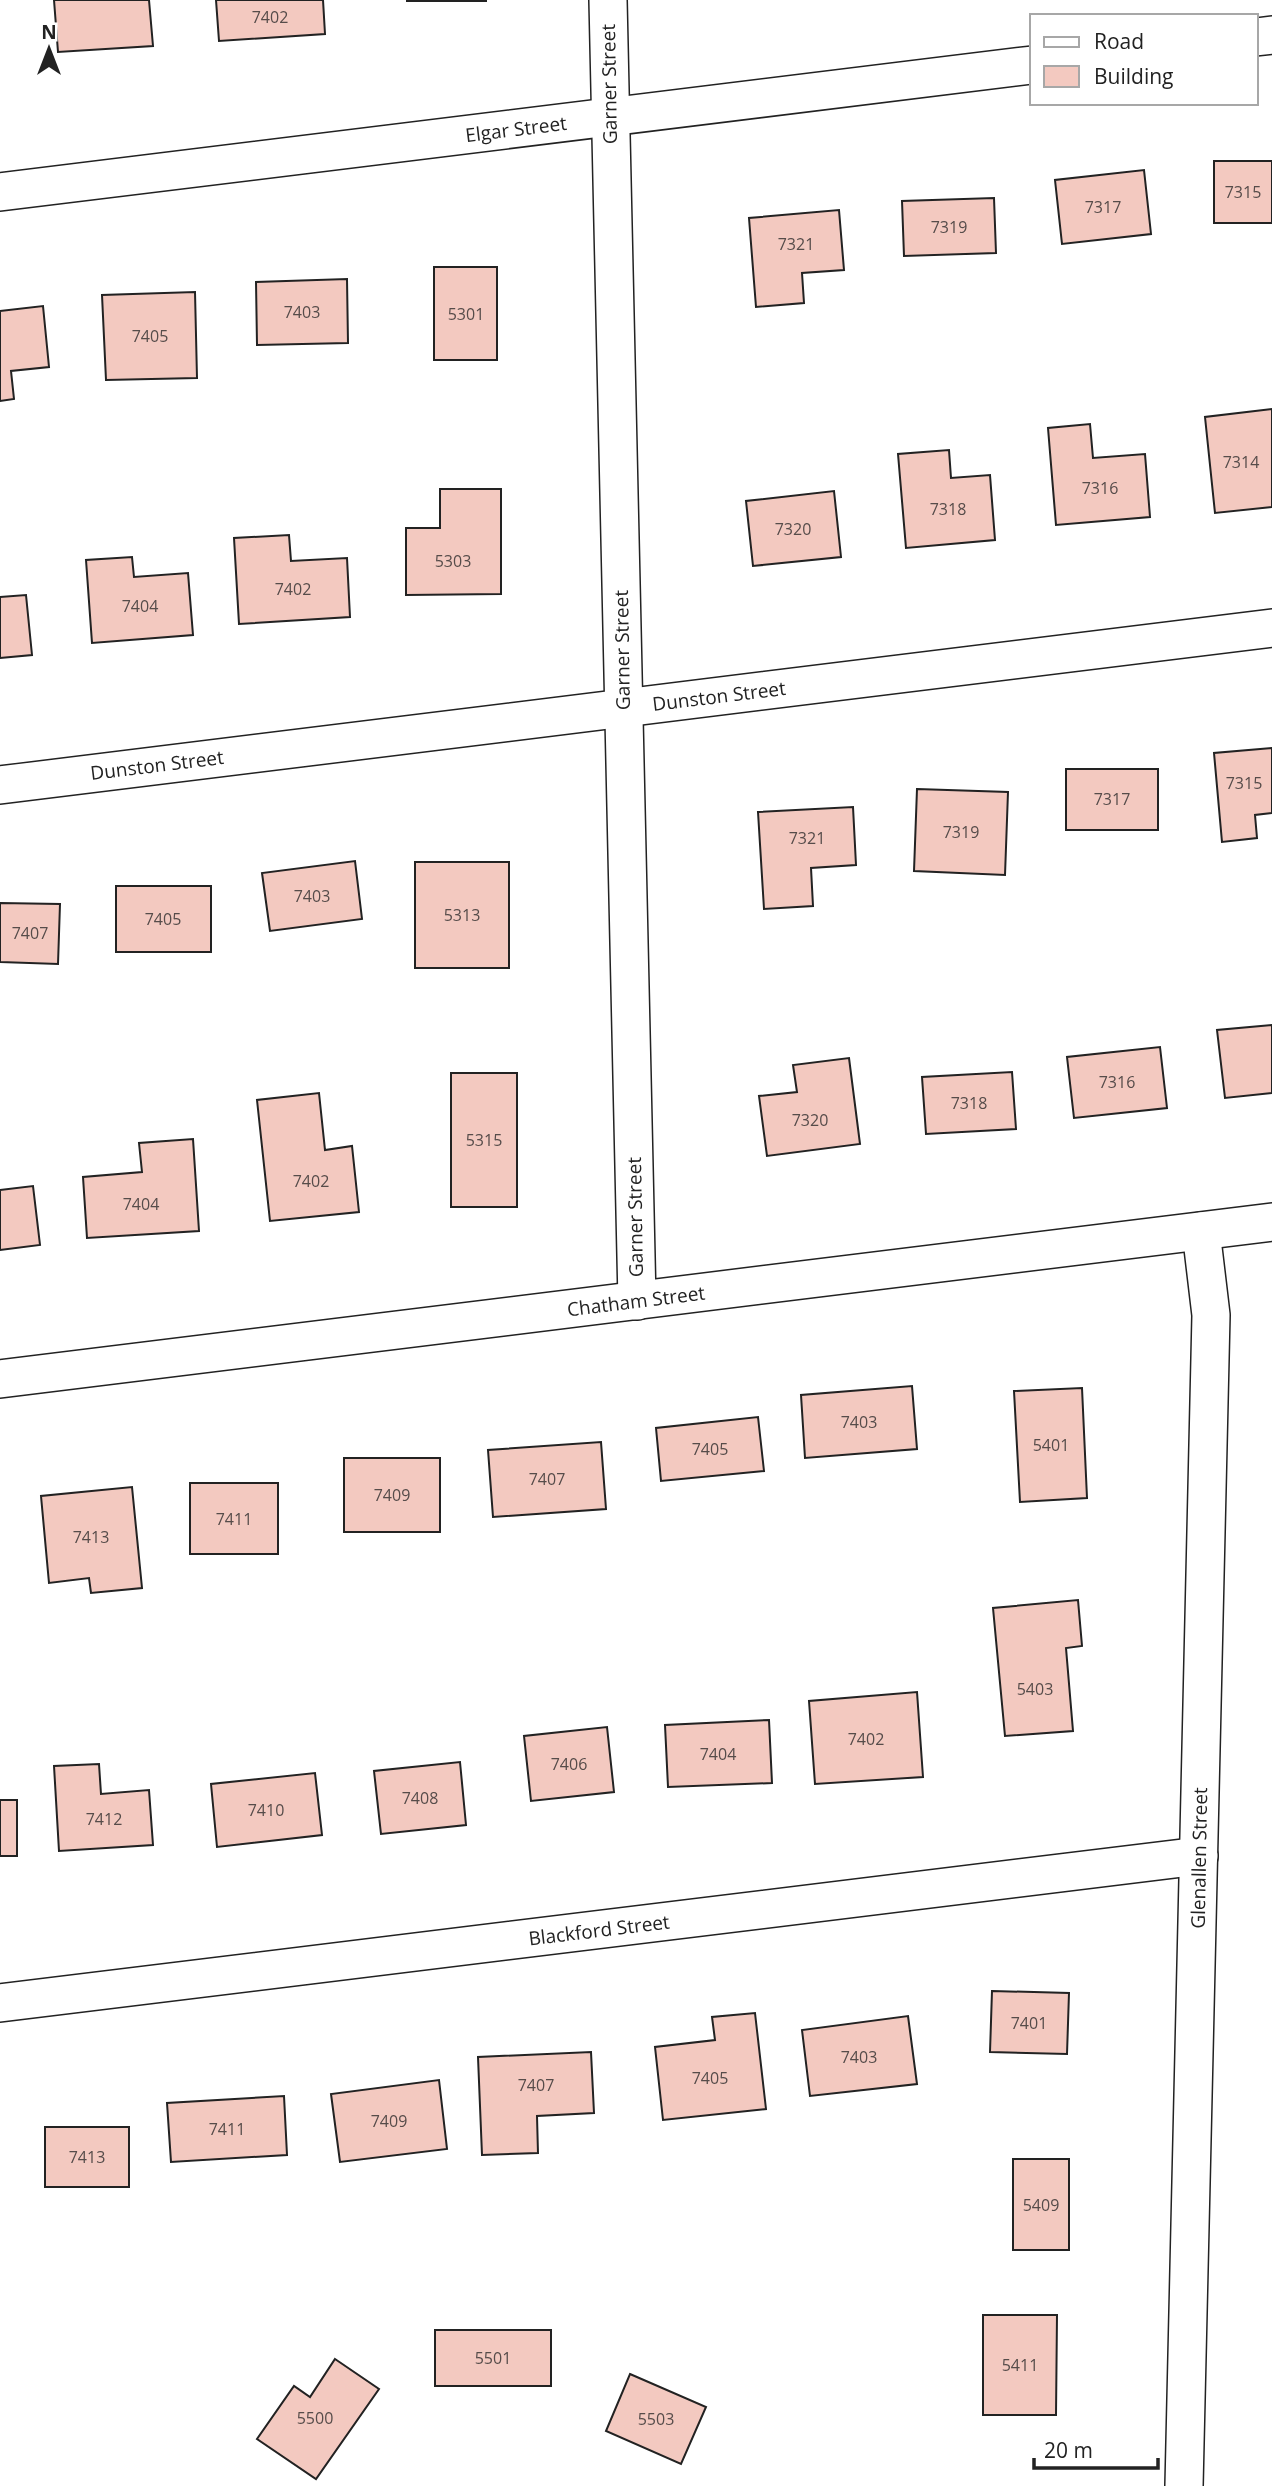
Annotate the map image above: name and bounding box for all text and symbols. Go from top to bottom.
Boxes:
house number: 7402 [252,6,288,28]
north arrow [14,14,84,84]
legend [1030,14,1258,105]
text: N [41,19,57,45]
street label: Garner Street [595,23,623,144]
text: Road [1094,27,1144,55]
text: Building [1094,62,1173,90]
street label: Elgar Street [464,110,568,148]
house number: 7315 [1225,181,1261,203]
house number: 7317 [1085,196,1121,218]
house number: 7319 [931,216,967,238]
house number: 7321 [778,233,814,255]
house number: 7403 [284,301,320,323]
house number: 5301 [448,303,484,325]
house number: 7405 [132,325,168,347]
house number: 7314 [1223,451,1259,473]
house number: 7316 [1082,477,1118,499]
house number: 7318 [930,498,966,520]
house number: 7320 [775,518,811,540]
house number: 5303 [435,550,471,572]
house number: 7402 [275,578,311,600]
street label: Garner Street [608,589,636,710]
house number: 7404 [122,595,158,617]
street label: Dunston Street [651,675,787,717]
street label: Dunston Street [89,744,225,786]
house number: 7315 [1226,772,1262,794]
house number: 7317 [1094,788,1130,810]
house number: 7319 [943,821,979,843]
house number: 7321 [789,827,825,849]
house number: 7403 [294,885,330,907]
house number: 5313 [444,904,480,926]
house number: 7405 [145,908,181,930]
house number: 7407 [12,922,48,944]
house number: 7316 [1099,1071,1135,1093]
house number: 7318 [951,1092,987,1114]
house number: 7320 [792,1109,828,1131]
house number: 5315 [466,1129,502,1151]
street label: Garner Street [621,1156,649,1277]
house number: 7402 [293,1170,329,1192]
house number: 7404 [123,1193,159,1215]
street label: Chatham Street [566,1280,707,1322]
house number: 7403 [841,1411,877,1433]
house number: 5401 [1033,1434,1069,1456]
house number: 7405 [692,1438,728,1460]
house number: 7407 [529,1468,565,1490]
house number: 7409 [374,1484,410,1506]
house number: 7411 [216,1508,252,1530]
house number: 7413 [73,1526,109,1548]
house number: 5403 [1017,1678,1053,1700]
house number: 7402 [848,1728,884,1750]
house number: 7404 [700,1743,736,1765]
house number: 7406 [551,1753,587,1775]
house number: 7408 [402,1787,438,1809]
street label: Glenallen Street [1185,1787,1213,1929]
house number: 7410 [248,1799,284,1821]
house number: 7412 [86,1808,122,1830]
street label: Blackford Street [527,1908,671,1952]
house number: 7401 [1011,2012,1047,2034]
house number: 7403 [841,2046,877,2068]
house number: 7405 [692,2067,728,2089]
house number: 7407 [518,2074,554,2096]
house number: 7409 [371,2110,407,2132]
house number: 7411 [209,2118,245,2140]
house number: 7413 [69,2146,105,2168]
house number: 5409 [1023,2194,1059,2216]
house number: 5501 [475,2347,511,2369]
house number: 5411 [1002,2354,1038,2376]
house number: 5500 [297,2407,333,2429]
house number: 5503 [638,2408,674,2430]
scale bar [1034,2426,1158,2470]
text: 20 m [1044,2436,1093,2464]

